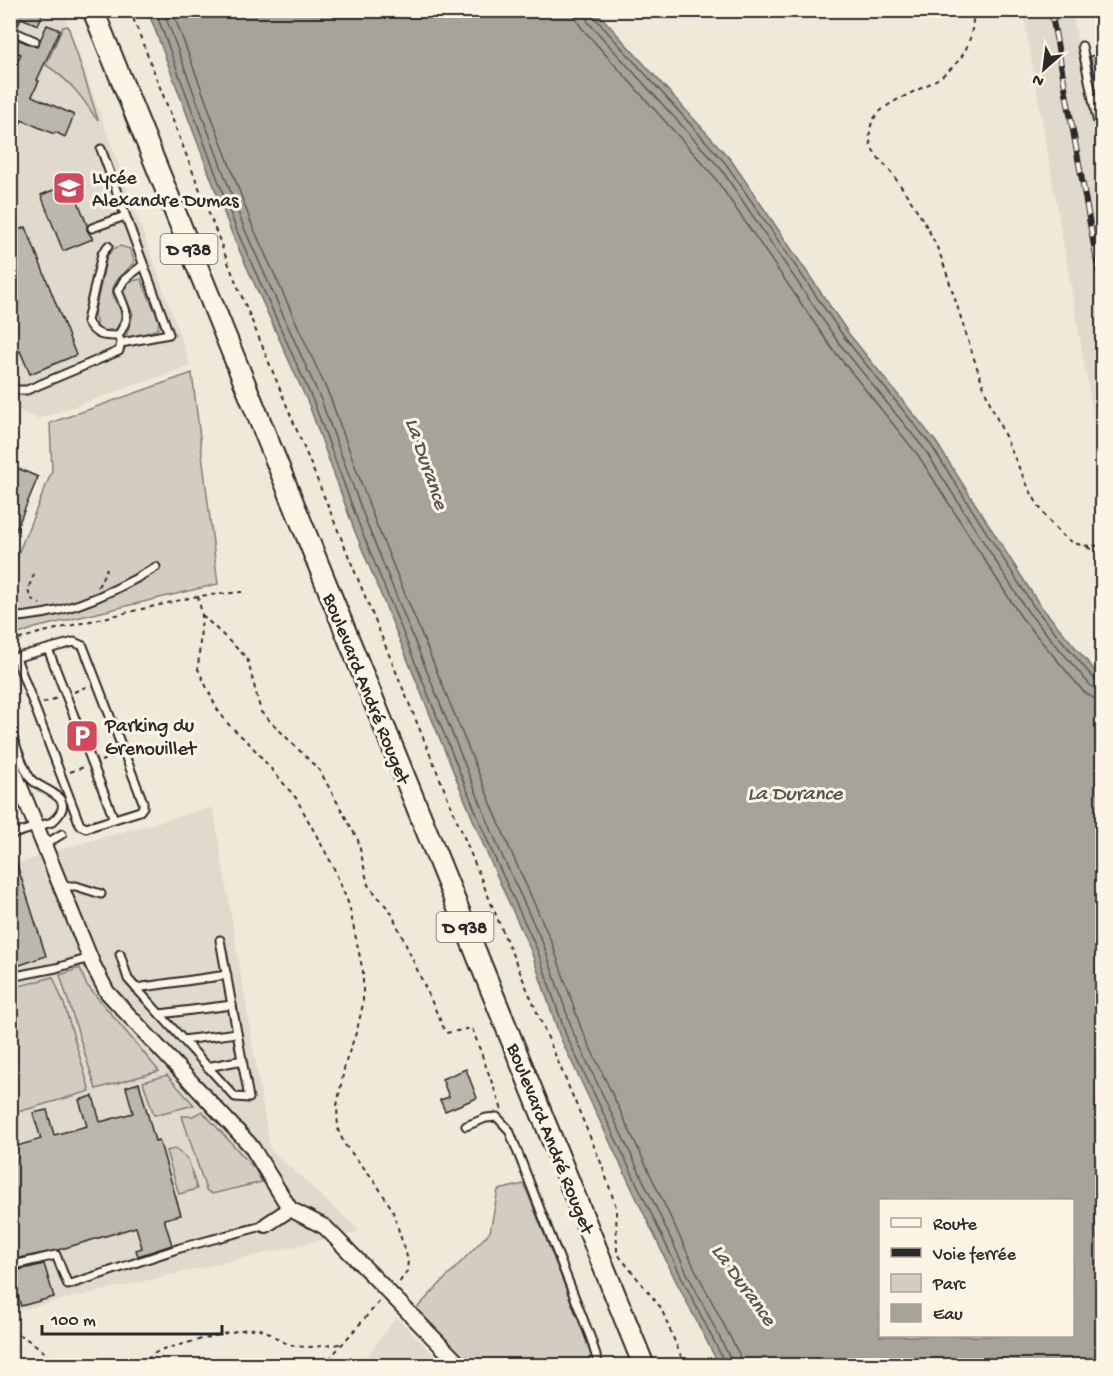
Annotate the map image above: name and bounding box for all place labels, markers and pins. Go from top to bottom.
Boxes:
place label: Lycée Alexandre Dumas [92,168,239,214]
school or university icon: Lycée Alexandre Dumas [51,170,87,206]
place label: Parking du Grenouillet [104,716,198,762]
parking icon: Parking du Grenouillet [64,718,100,754]

